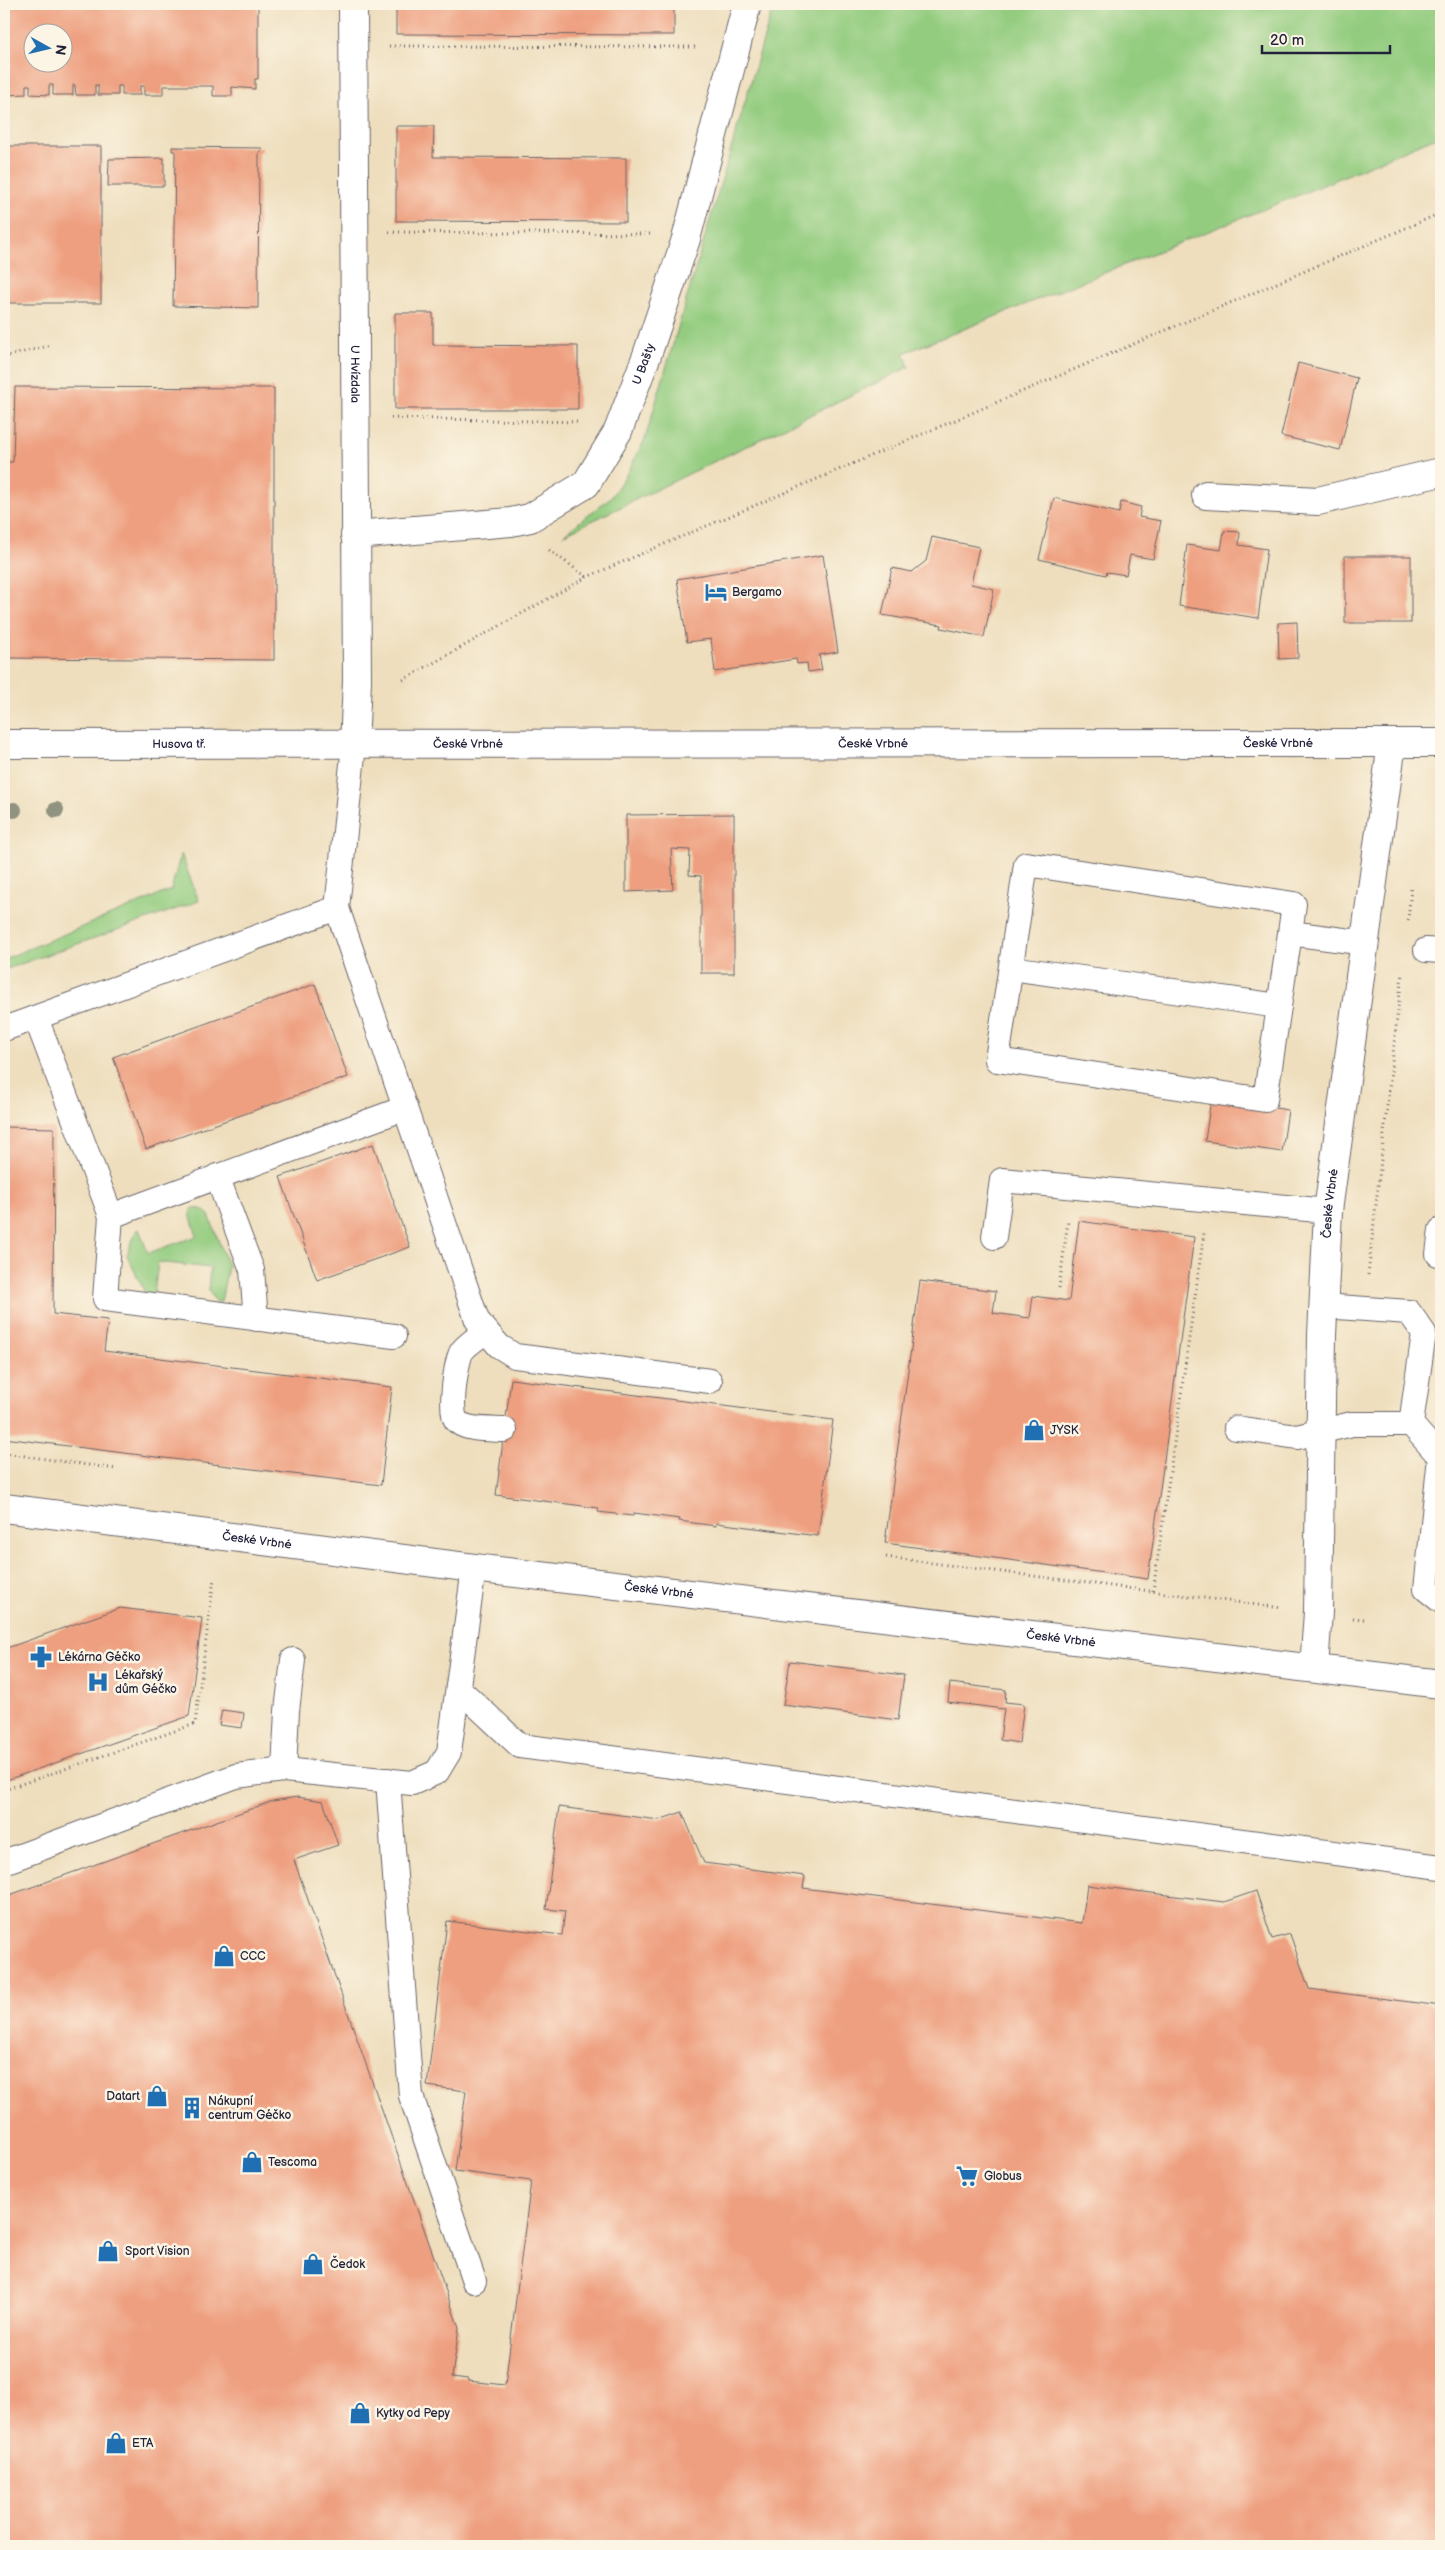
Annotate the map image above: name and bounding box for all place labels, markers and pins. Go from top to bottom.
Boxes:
hotel icon: Bergamo [703,579,729,605]
place label: Bergamo [732,585,782,600]
shop icon: JYSK [1021,1417,1047,1443]
place label: JYSK [1050,1423,1079,1438]
pharmacy icon: Lékárna Géčko [28,1644,54,1670]
place label: Lékárna Géčko [58,1650,141,1665]
place label: Lékařský dům Géčko [115,1668,177,1697]
hospital icon: Lékařský dům Géčko [85,1669,111,1695]
shop icon: CCC [211,1943,237,1969]
place label: CCC [240,1949,266,1964]
shop icon: Datart [144,2083,170,2109]
place label: Datart [106,2089,140,2104]
place label: Nákupní centrum Géčko [208,2094,291,2123]
building icon: Nákupní centrum Géčko [179,2095,205,2121]
shop icon: Tescoma [239,2149,265,2175]
place label: Tescoma [268,2155,317,2170]
supermarket icon: Globus [954,2163,980,2189]
place label: Globus [984,2169,1022,2184]
shop icon: Sport Vision [95,2238,121,2264]
place label: Sport Vision [125,2244,190,2259]
shop icon: Čedok [300,2251,326,2277]
place label: Čedok [330,2255,365,2272]
shop icon: Kytky od Pepy [347,2400,373,2426]
place label: Kytky od Pepy [376,2406,451,2421]
shop icon: ETA [103,2430,129,2456]
place label: ETA [132,2436,154,2451]

